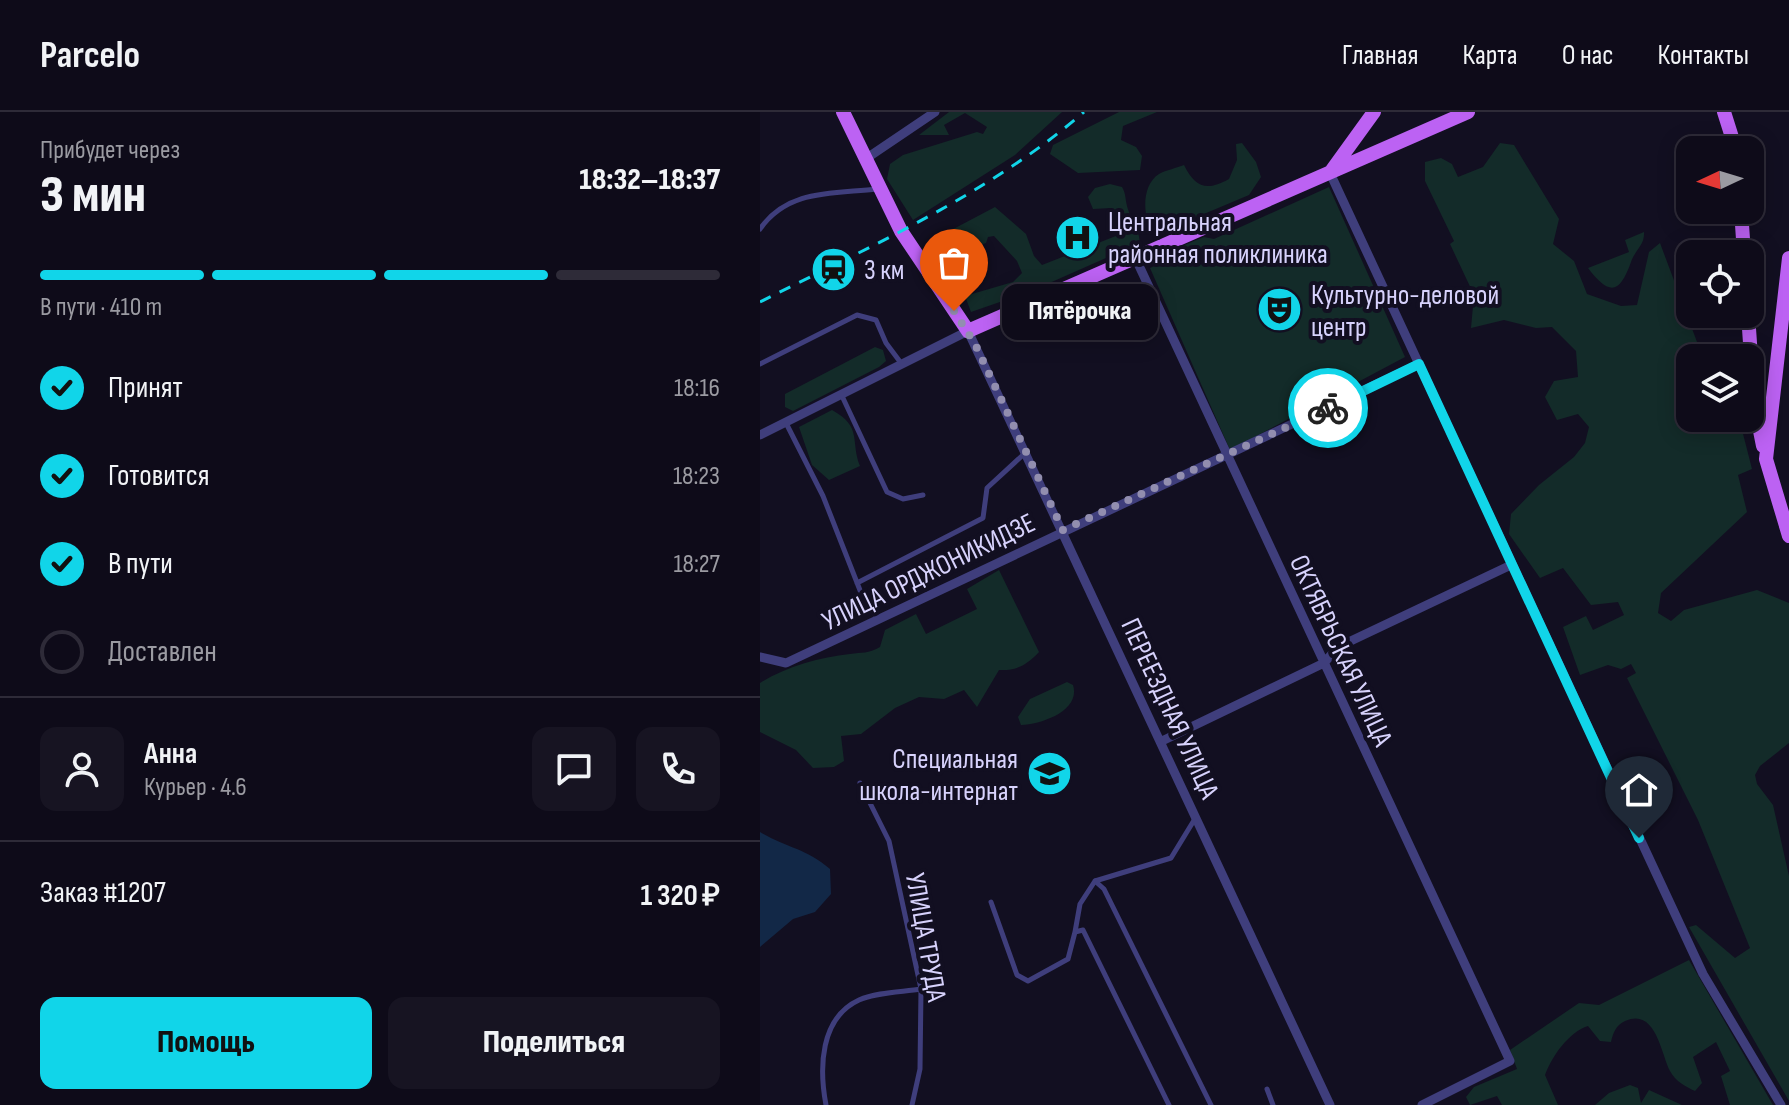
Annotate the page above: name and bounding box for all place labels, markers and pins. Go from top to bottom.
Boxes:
place label: Центральная районная поликлиника [1108,206,1328,271]
hospital icon: Центральная районная поликлиника [1053,213,1101,261]
pin [920,229,988,311]
station icon: 3 км [809,245,857,293]
place label: 3 км [864,254,904,287]
place label: Культурно-деловой центр [1311,279,1499,344]
callout: Пятёрочка [1002,283,1158,339]
theatre icon: Культурно-деловой центр [1256,286,1304,334]
place label: Специальная школа-интернат [859,743,1018,808]
school or university icon: Специальная школа-интернат [1025,750,1073,798]
pin [1605,756,1673,838]

